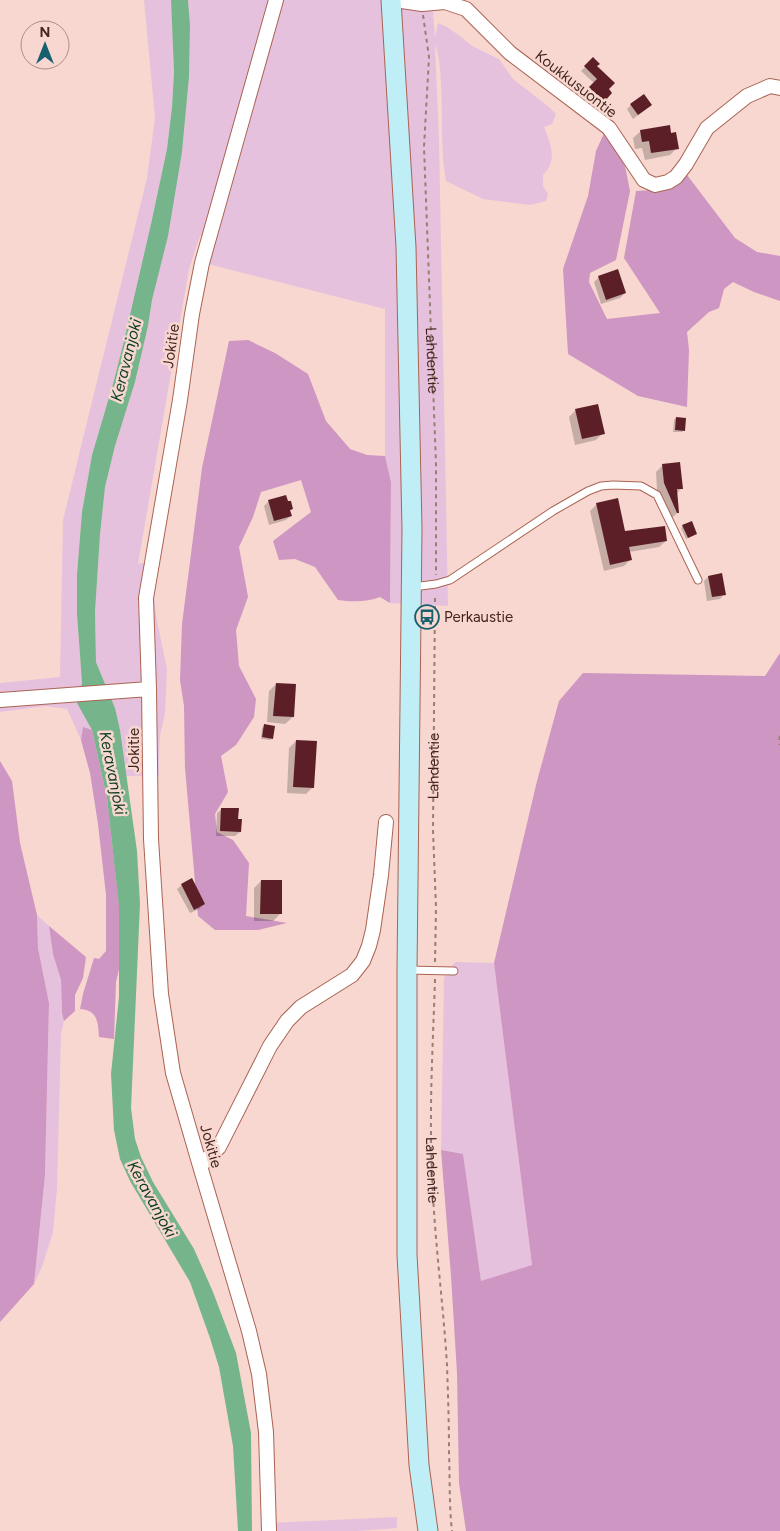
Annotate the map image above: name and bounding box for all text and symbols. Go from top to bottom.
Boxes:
north arrow [20,20,70,70]
text: N [40,24,50,41]
street label: Koukkusuontie [532,46,620,122]
water label: Keravanjoki [107,316,146,403]
street label: Jokitie [159,323,183,369]
street label: Lahdentie [422,327,442,394]
bus stop icon: Perkaustie [414,604,440,630]
place label: Perkaustie [444,608,513,626]
street label: Jokitie [125,728,143,772]
water label: Keravanjoki [96,730,130,817]
street label: Lahdentie [424,733,443,799]
street label: Jokitie [196,1122,226,1170]
street label: Lahdentie [422,1137,442,1204]
water label: Keravanjoki [123,1157,181,1241]

